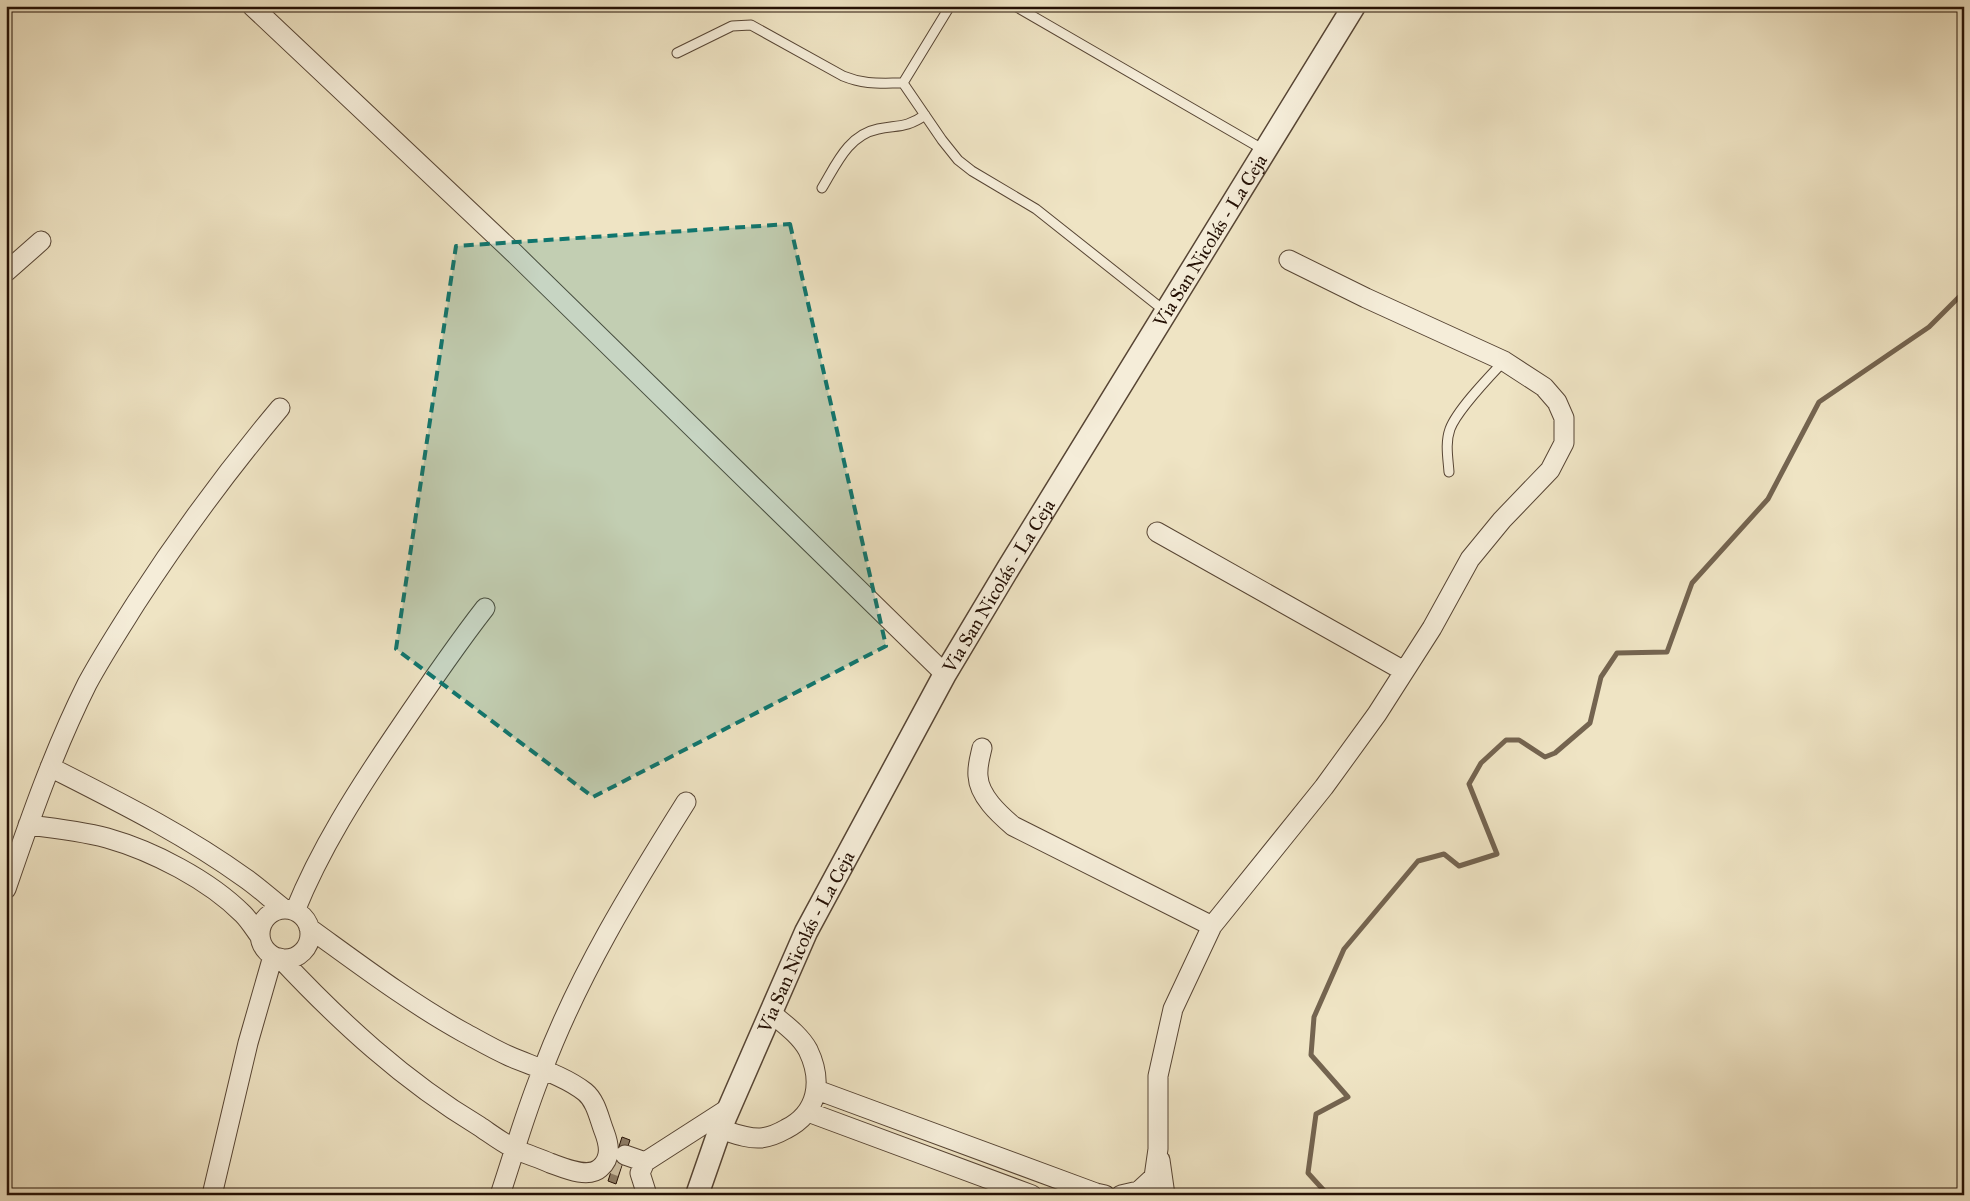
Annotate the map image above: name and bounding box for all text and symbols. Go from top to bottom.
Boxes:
street label: Via San Nicolás - La Ceja [1148,149,1273,332]
street label: Via San Nicolás - La Ceja [937,494,1060,678]
street label: Via San Nicolás - La Ceja [752,846,860,1037]

